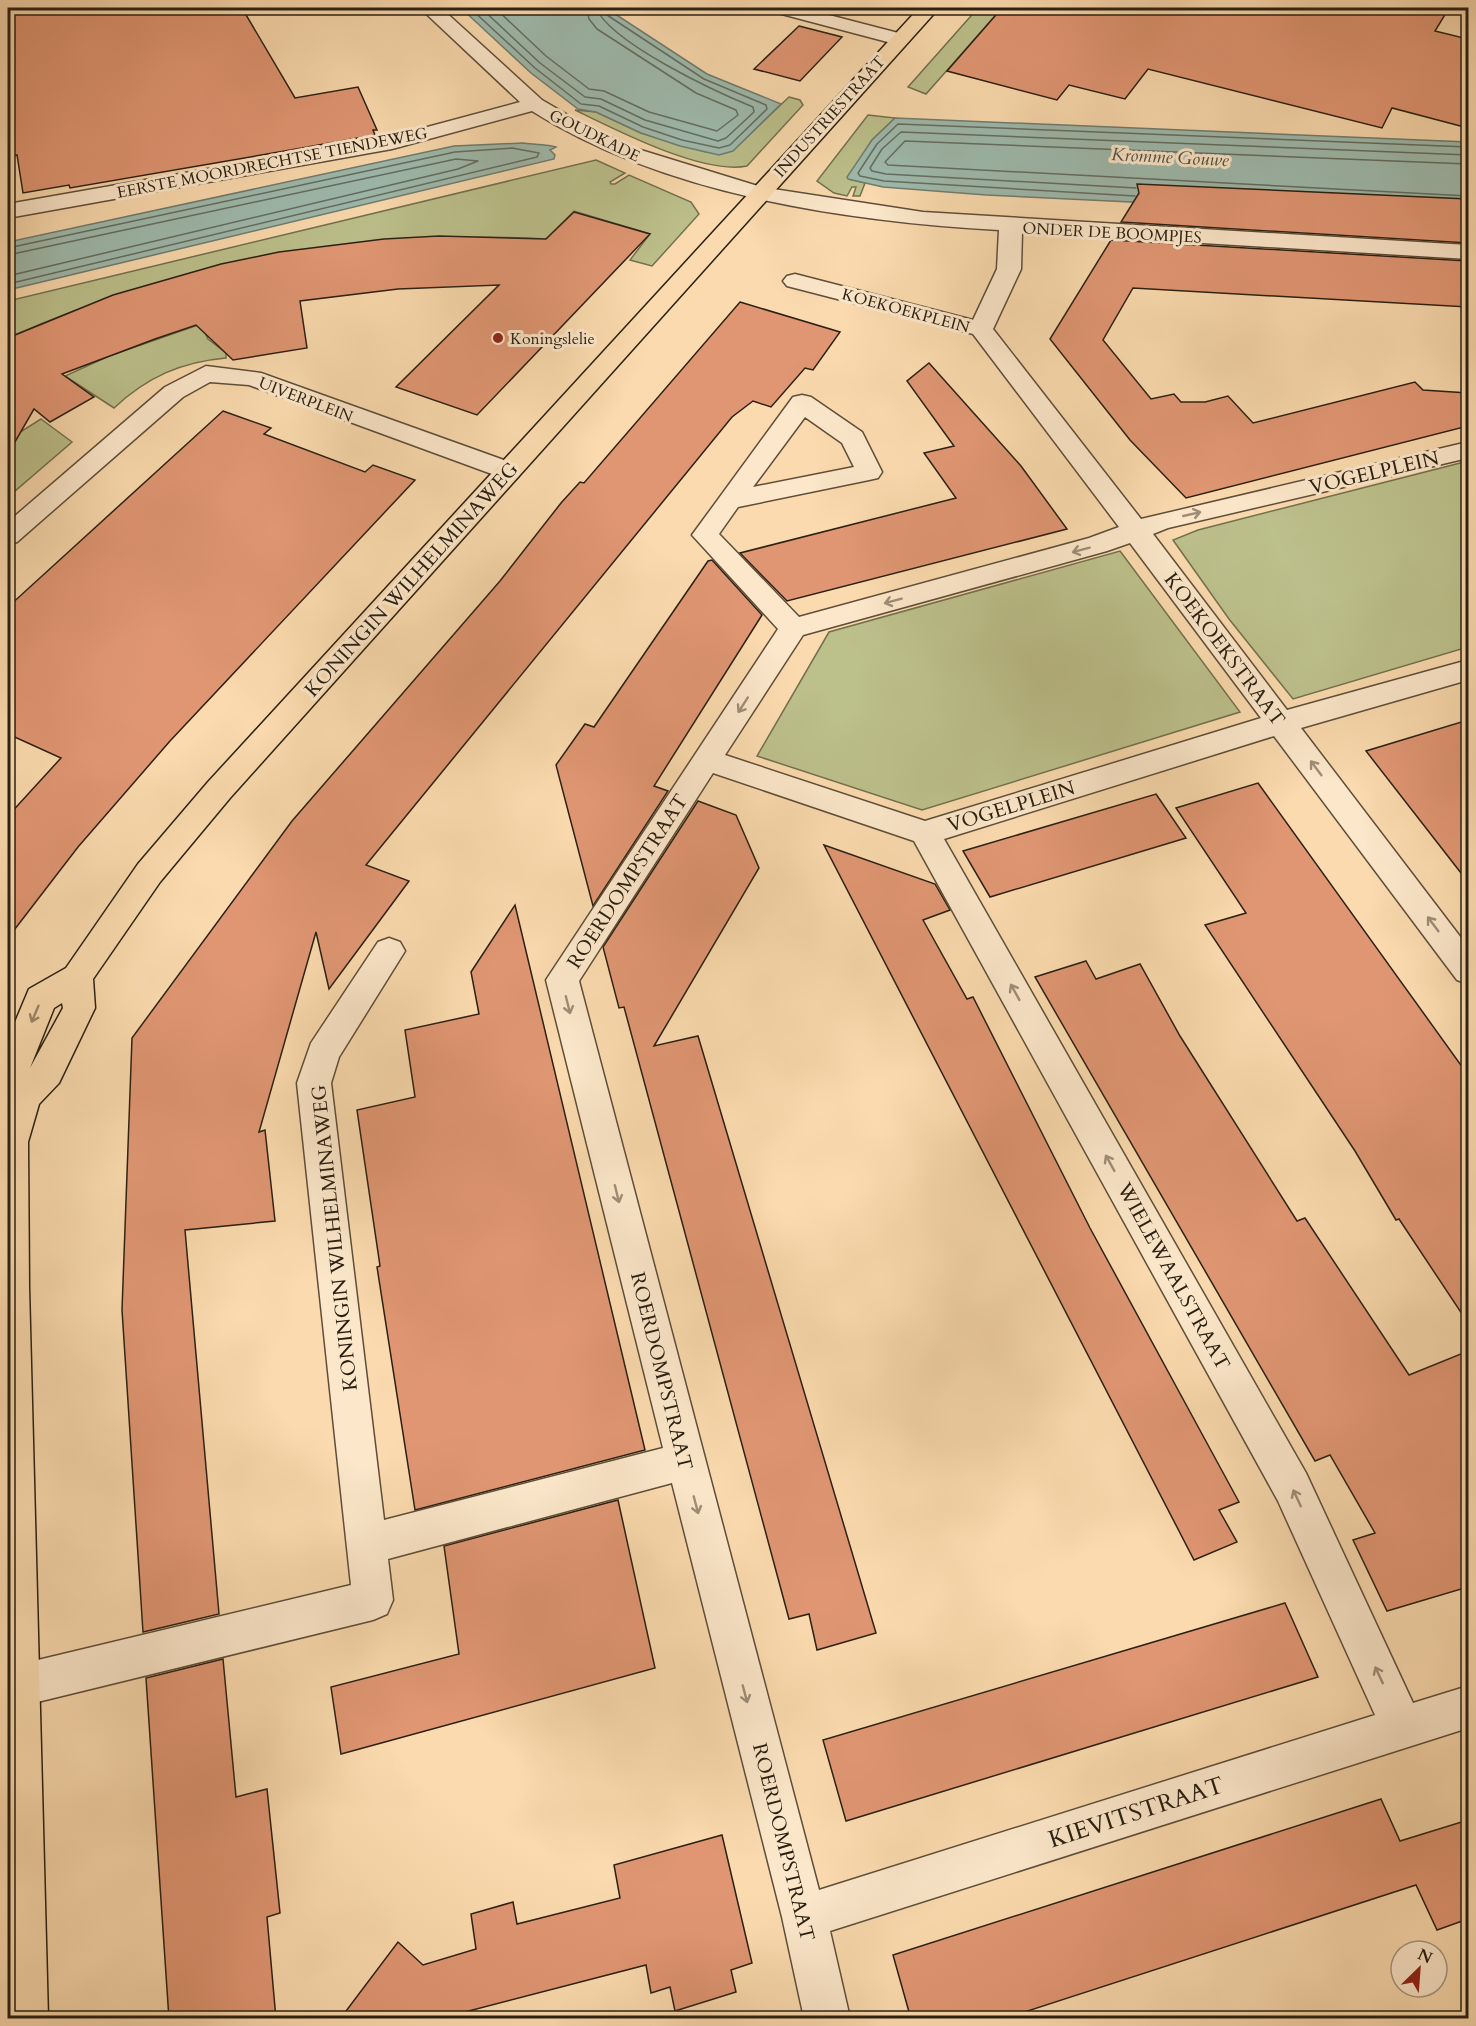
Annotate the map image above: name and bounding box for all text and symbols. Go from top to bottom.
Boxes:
street label: INDUSTRIESTRAAT [769,51,891,182]
street label: GOUDKADE [545,104,644,167]
street label: EERSTE MOORDRECHTSE TIENDEWEG [115,122,430,204]
water label: Kromme Gouwe [1111,142,1230,173]
street label: ONDER DE BOOMPJES [1022,217,1202,249]
street label: KOEKOEKPLEIN [840,283,972,339]
place label: Koningslelie [510,328,595,350]
marker: Koningslelie [491,331,505,345]
street label: UIVERPLEIN [255,372,356,428]
street label: VOGELPLEIN [1307,444,1442,501]
street label: KONINGIN WILHELMINAWEG [298,456,524,703]
one-way arrow [1182,508,1201,519]
one-way arrow [1071,545,1090,556]
street label: KOEKOEKSTRAAT [1158,567,1291,732]
one-way arrow [883,596,902,607]
one-way arrow [737,697,749,713]
one-way arrow [1309,761,1322,777]
street label: VOGELPLEIN [944,774,1078,839]
street label: ROERDOMPSTRAAT [561,788,694,974]
one-way arrow [1427,916,1440,932]
one-way arrow [1009,984,1020,1002]
one-way arrow [563,995,575,1014]
one-way arrow [29,1005,40,1023]
street label: KONINGIN WILHELMINAWEG [305,1083,364,1392]
one-way arrow [1104,1154,1115,1172]
street label: WIELEWAALSTRAAT [1110,1177,1236,1375]
one-way arrow [611,1184,623,1203]
street label: ROERDOMPSTRAAT [624,1269,699,1473]
one-way arrow [1291,1489,1302,1507]
one-way arrow [691,1495,702,1514]
one-way arrow [1372,1666,1384,1684]
one-way arrow [740,1684,752,1703]
street label: ROERDOMPSTRAAT [746,1740,821,1944]
street label: KIEVITSTRAAT [1044,1769,1228,1856]
north arrow [1389,1939,1449,1999]
text: N [1414,1943,1436,1969]

